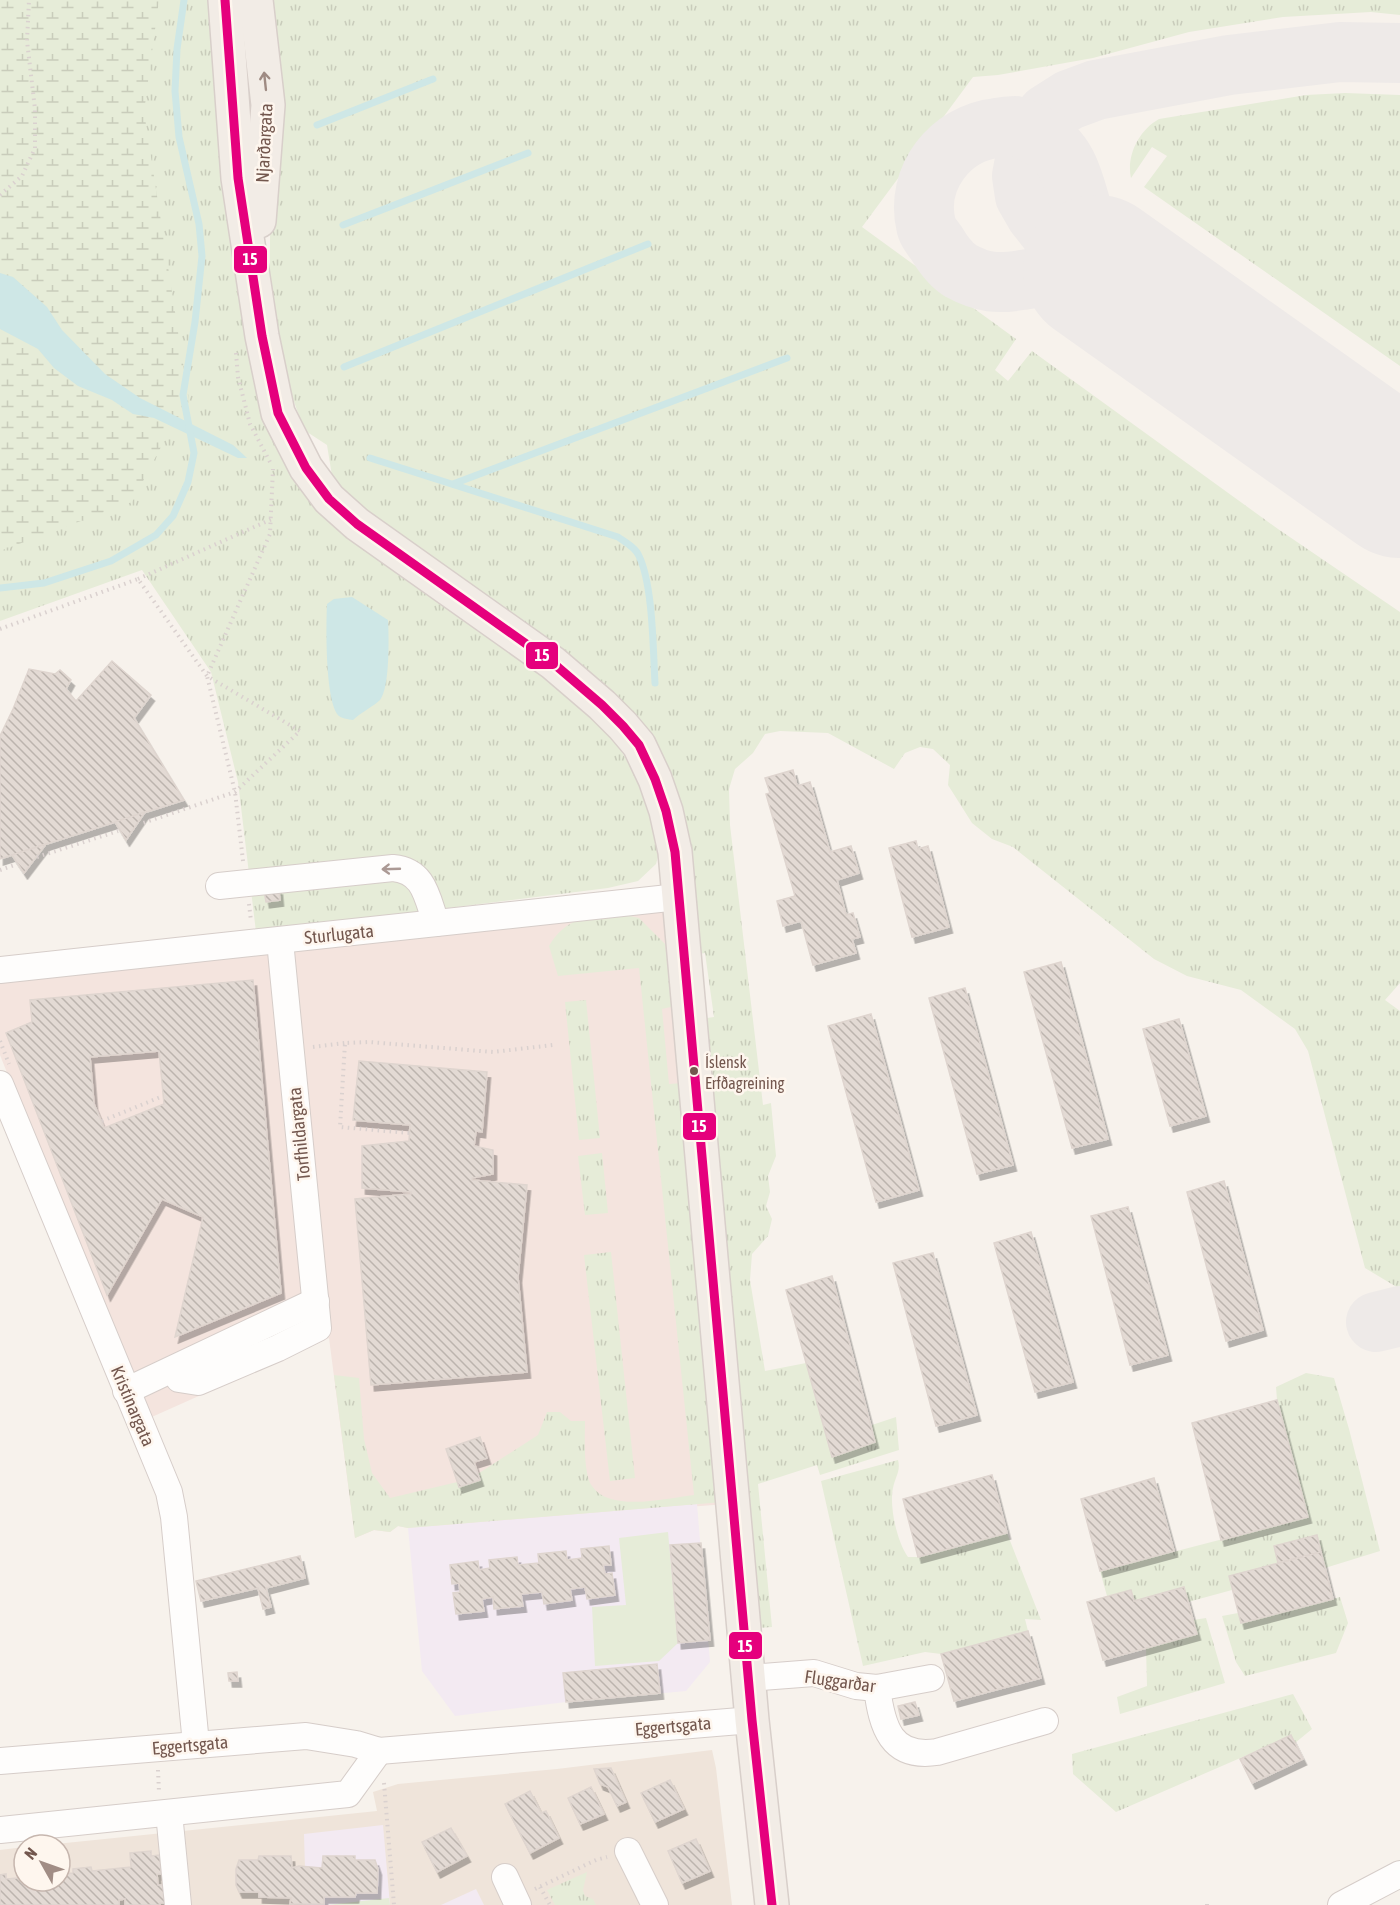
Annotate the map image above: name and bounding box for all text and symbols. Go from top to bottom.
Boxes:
one-way arrow [259,72,270,91]
street label: Njarðargata [251,103,277,183]
line badge: 15 [233,245,268,274]
text: 15 [242,250,258,268]
line badge: 15 [525,641,559,670]
text: 15 [534,646,550,664]
one-way arrow [381,863,401,874]
street label: Sturlugata [303,920,375,948]
place label: Íslensk Erfðagreining [705,1053,784,1093]
marker: Íslensk Erfðagreining [688,1065,700,1077]
street label: Torfhildargata [284,1086,314,1182]
line badge: 15 [682,1112,717,1141]
text: 15 [691,1117,707,1135]
street label: Kristínargata [107,1363,159,1449]
line badge: 15 [728,1631,763,1660]
text: 15 [737,1637,753,1655]
street label: Fluggarðar [803,1666,877,1696]
street label: Eggertsgata [634,1712,712,1740]
street label: Eggertsgata [151,1731,229,1759]
north arrow [12,1833,72,1893]
text: N [21,1844,40,1863]

